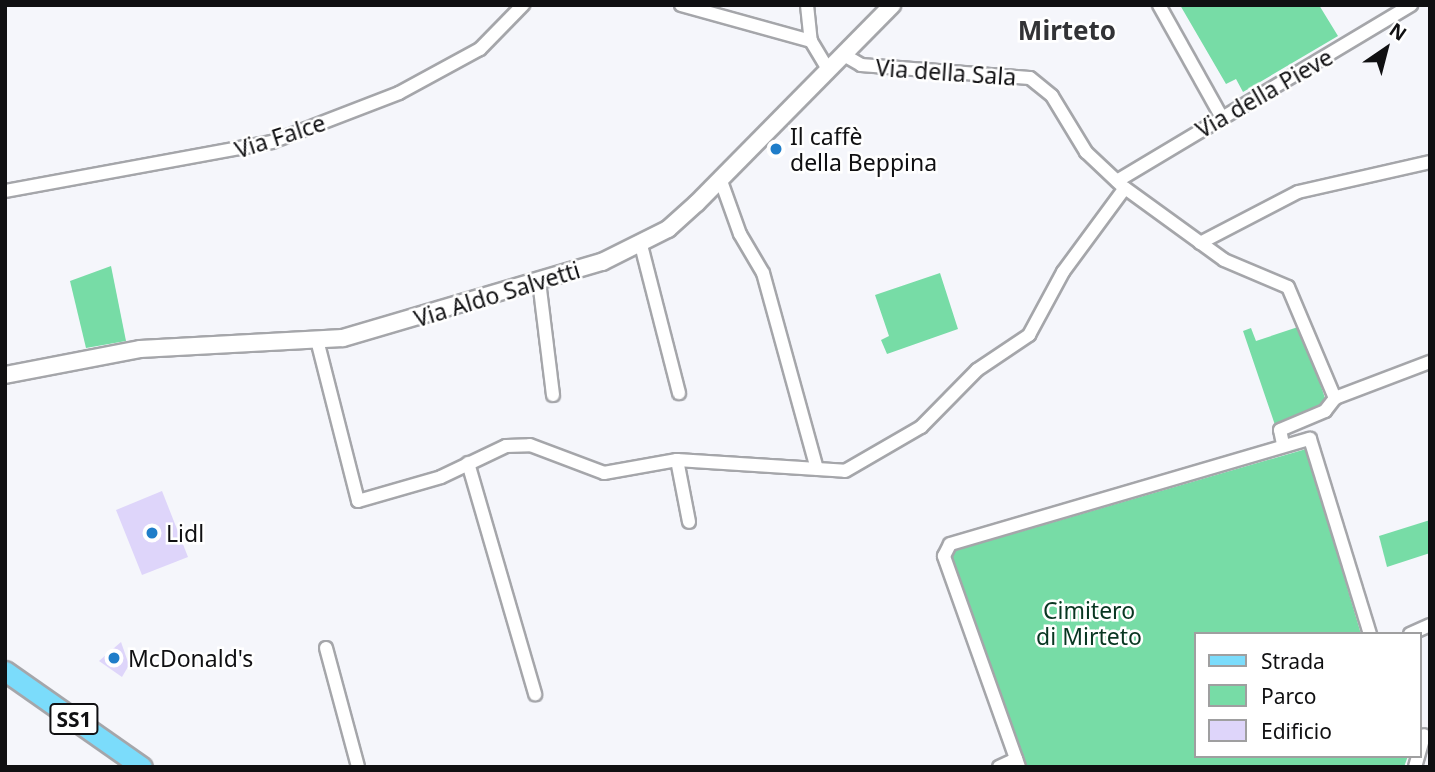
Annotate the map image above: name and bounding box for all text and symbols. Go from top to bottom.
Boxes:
north arrow [1351,14,1421,84]
district label: Mirteto [1018,15,1116,47]
text: N [1384,17,1412,47]
street label: Via della Pieve [1191,43,1337,143]
street label: Via della Sala [875,53,1017,91]
street label: Via Falce [231,108,329,164]
place label: Il caffè della Beppina [790,122,937,176]
marker: Il caffè della Beppina [768,141,784,157]
street label: Via Aldo Salvetti [411,256,583,332]
place label: Lidl [166,519,204,547]
marker: Lidl [144,525,160,541]
park label: Cimitero di Mirteto [1036,596,1142,650]
legend [1194,632,1421,758]
place label: McDonald's [128,644,253,672]
text: Strada [1261,647,1325,675]
marker: McDonald's [106,650,122,666]
text: Parco [1261,682,1317,710]
road number: SS1 [48,702,100,736]
text: Edificio [1261,717,1332,745]

